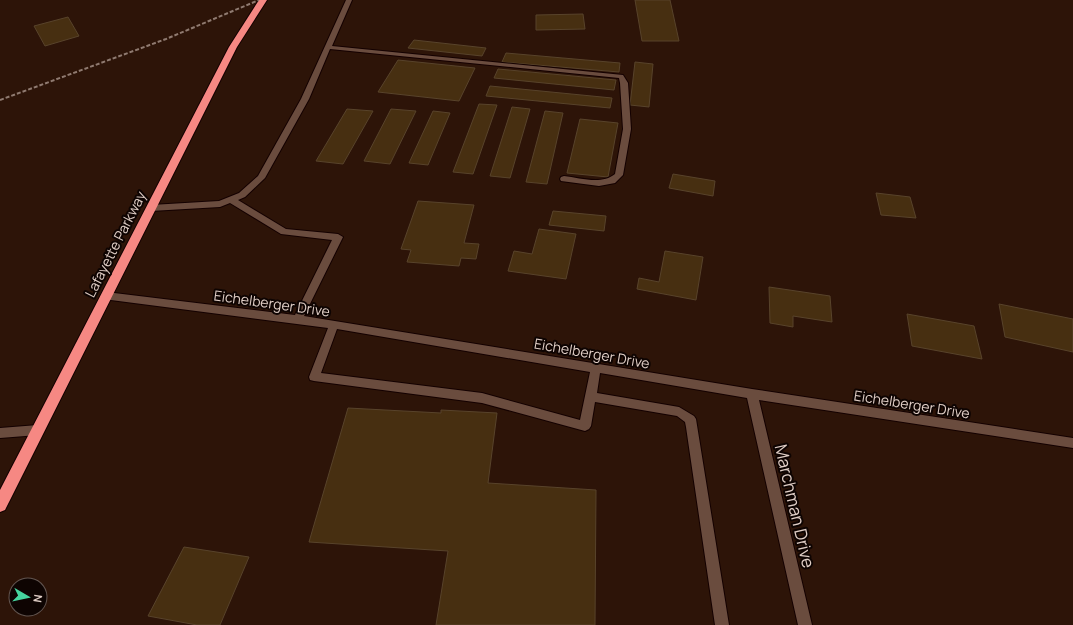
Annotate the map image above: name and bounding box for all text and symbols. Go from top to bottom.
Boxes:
street label: Lafayette Parkway [80,187,150,300]
street label: Eichelberger Drive [213,285,331,321]
street label: Eichelberger Drive [533,333,651,373]
street label: Eichelberger Drive [853,385,971,423]
street label: Marchman Drive [770,442,820,570]
north arrow [8,577,48,617]
text: N [30,594,46,604]

